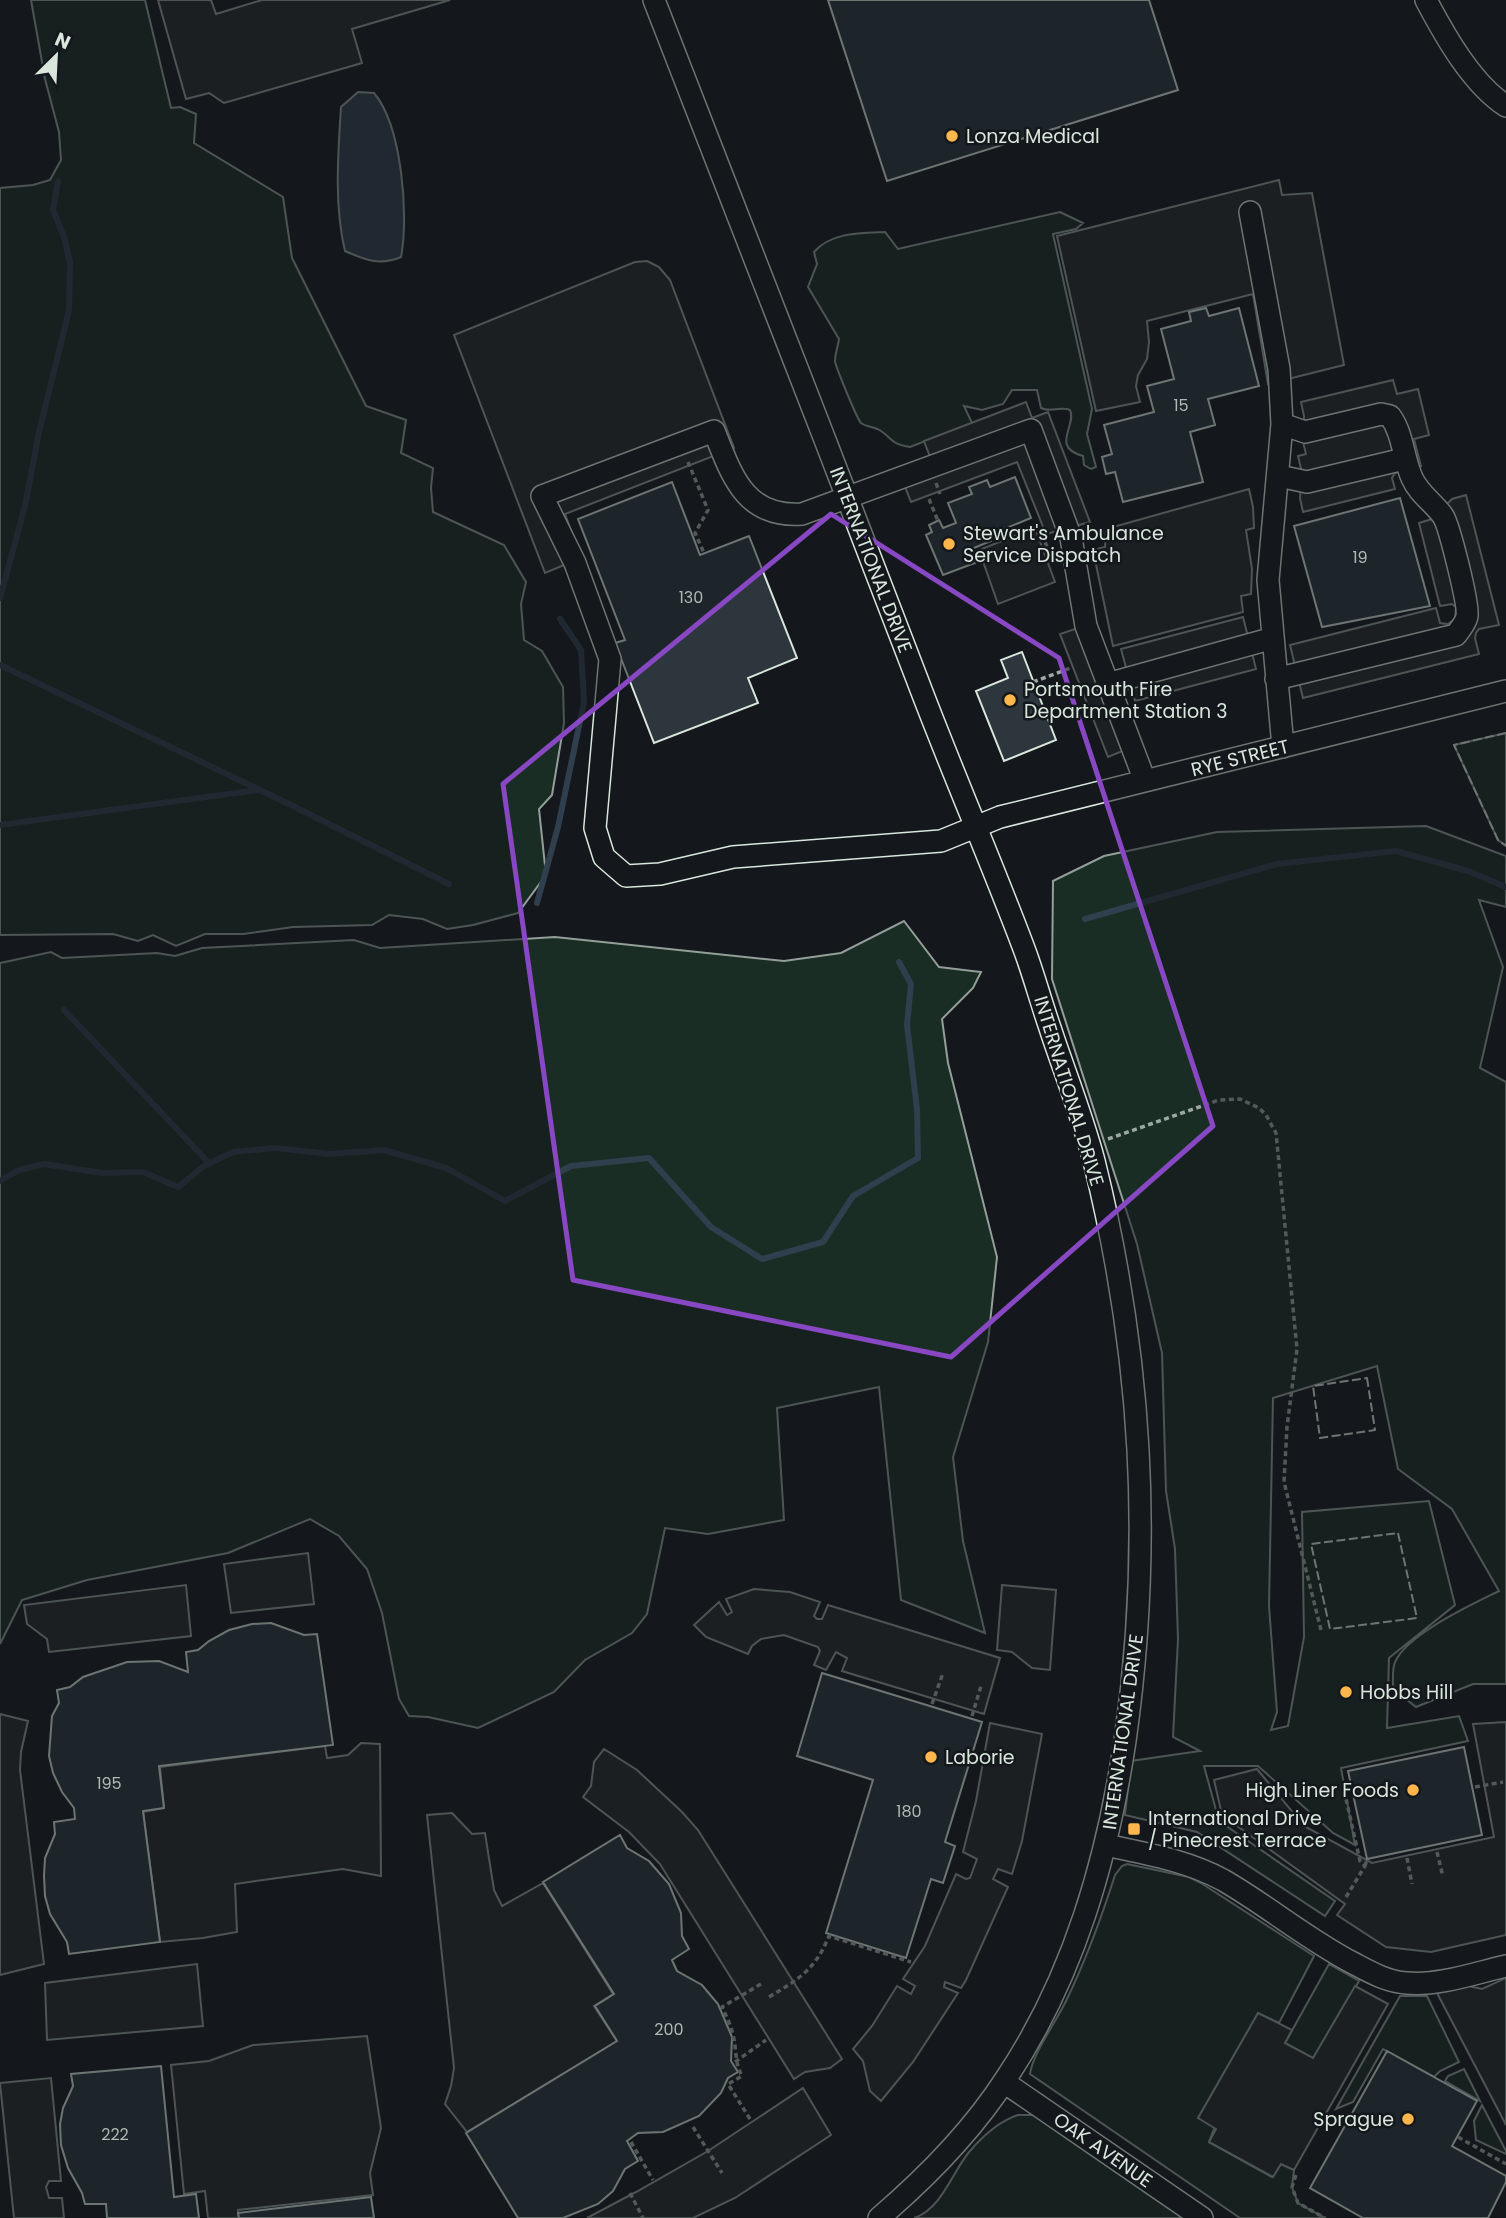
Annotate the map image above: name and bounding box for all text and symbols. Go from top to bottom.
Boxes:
north arrow [21,21,91,91]
text: N [51,26,75,56]
place label: Lonza Medical [966,123,1100,150]
marker: Lonza Medical [944,128,960,144]
house number: 15 [1173,394,1189,417]
street label: INTERNATIONAL DRIVE [823,463,919,657]
place label: Stewart's Ambulance Service Dispatch [963,520,1164,569]
marker: Stewart's Ambulance Service Dispatch [941,536,957,552]
house number: 19 [1352,546,1368,569]
house number: 130 [679,586,703,609]
place label: Portsmouth Fire Department Station 3 [1024,676,1228,725]
marker: Portsmouth Fire Department Station 3 [1002,692,1018,708]
street label: RYE STREET [1188,733,1292,783]
street label: INTERNATIONAL DRIVE [1027,993,1111,1189]
street label: INTERNATIONAL DRIVE [1096,1632,1150,1832]
place label: Hobbs Hill [1360,1679,1453,1706]
marker: Hobbs Hill [1338,1684,1354,1700]
place label: Laborie [945,1744,1015,1771]
marker: Laborie [923,1749,939,1765]
house number: 195 [96,1772,122,1795]
place label: High Liner Foods [1245,1777,1399,1804]
marker: High Liner Foods [1405,1782,1421,1798]
house number: 180 [896,1800,922,1823]
place label: International Drive / Pinecrest Terrace [1148,1805,1326,1854]
marker: International Drive / Pinecrest Terrace [1126,1821,1142,1837]
house number: 200 [654,2018,684,2041]
street label: OAK AVENUE [1048,2106,1158,2194]
place label: Sprague [1313,2106,1394,2133]
marker: Sprague [1400,2111,1416,2127]
house number: 222 [101,2123,129,2146]

